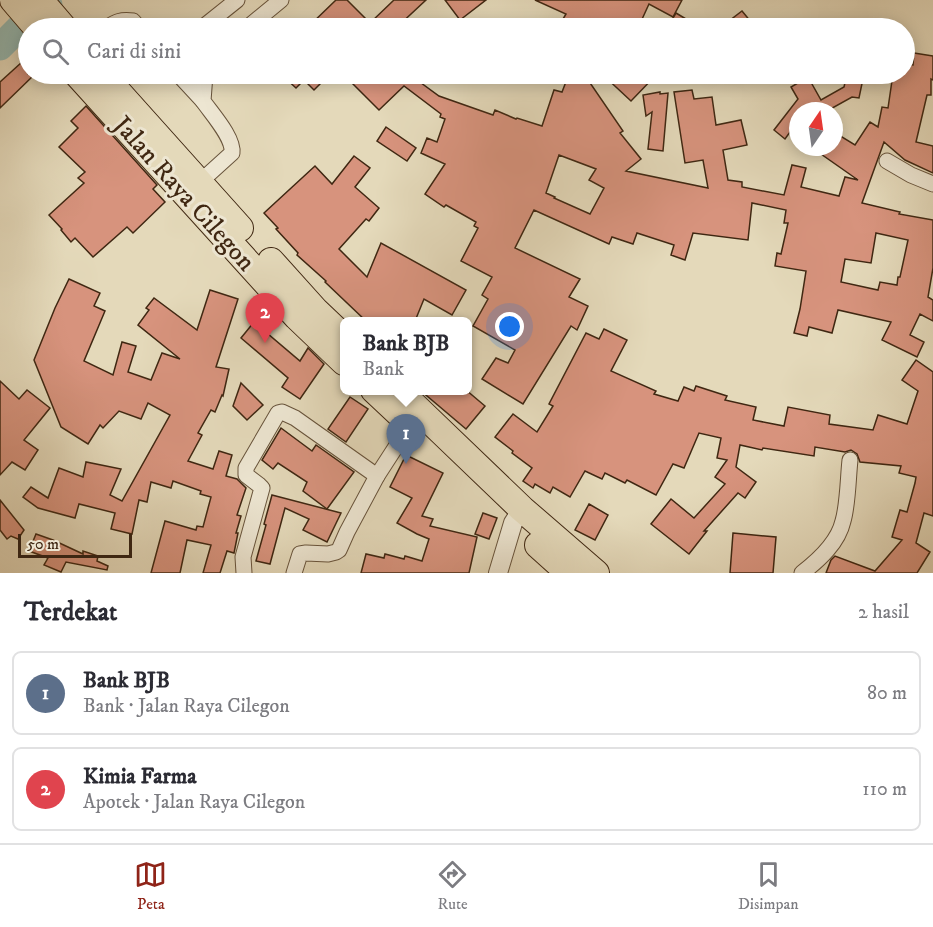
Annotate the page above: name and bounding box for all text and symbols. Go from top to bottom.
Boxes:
search box [18,18,915,84]
icon: search [39,35,72,68]
text: Cari di sini [87,38,181,65]
north arrow [789,102,843,156]
street label: Jalan Raya Cilegon [104,108,262,279]
pin: 2 [246,294,284,343]
your location [495,312,524,341]
popup [340,317,472,395]
text: Bank BJB [363,330,449,357]
text: Bank [363,357,404,382]
pin: 1 [386,414,426,464]
scale bar [18,531,132,558]
text: 50 m [27,534,59,554]
text: Terdekat [24,596,117,629]
text: 2 hasil [858,600,909,625]
text: Bank BJB [83,667,170,694]
text: 1 [42,681,49,706]
text: 80 m [867,681,907,706]
text: Bank · Jalan Raya Cilegon [83,694,290,719]
text: Kimia Farma [83,763,197,790]
text: 2 [41,777,50,802]
text: 110 m [862,777,907,802]
text: Apotek · Jalan Raya Cilegon [83,790,305,815]
tab: Peta [134,858,167,914]
tab: Rute [436,858,469,914]
tab: Disimpan [738,858,799,914]

